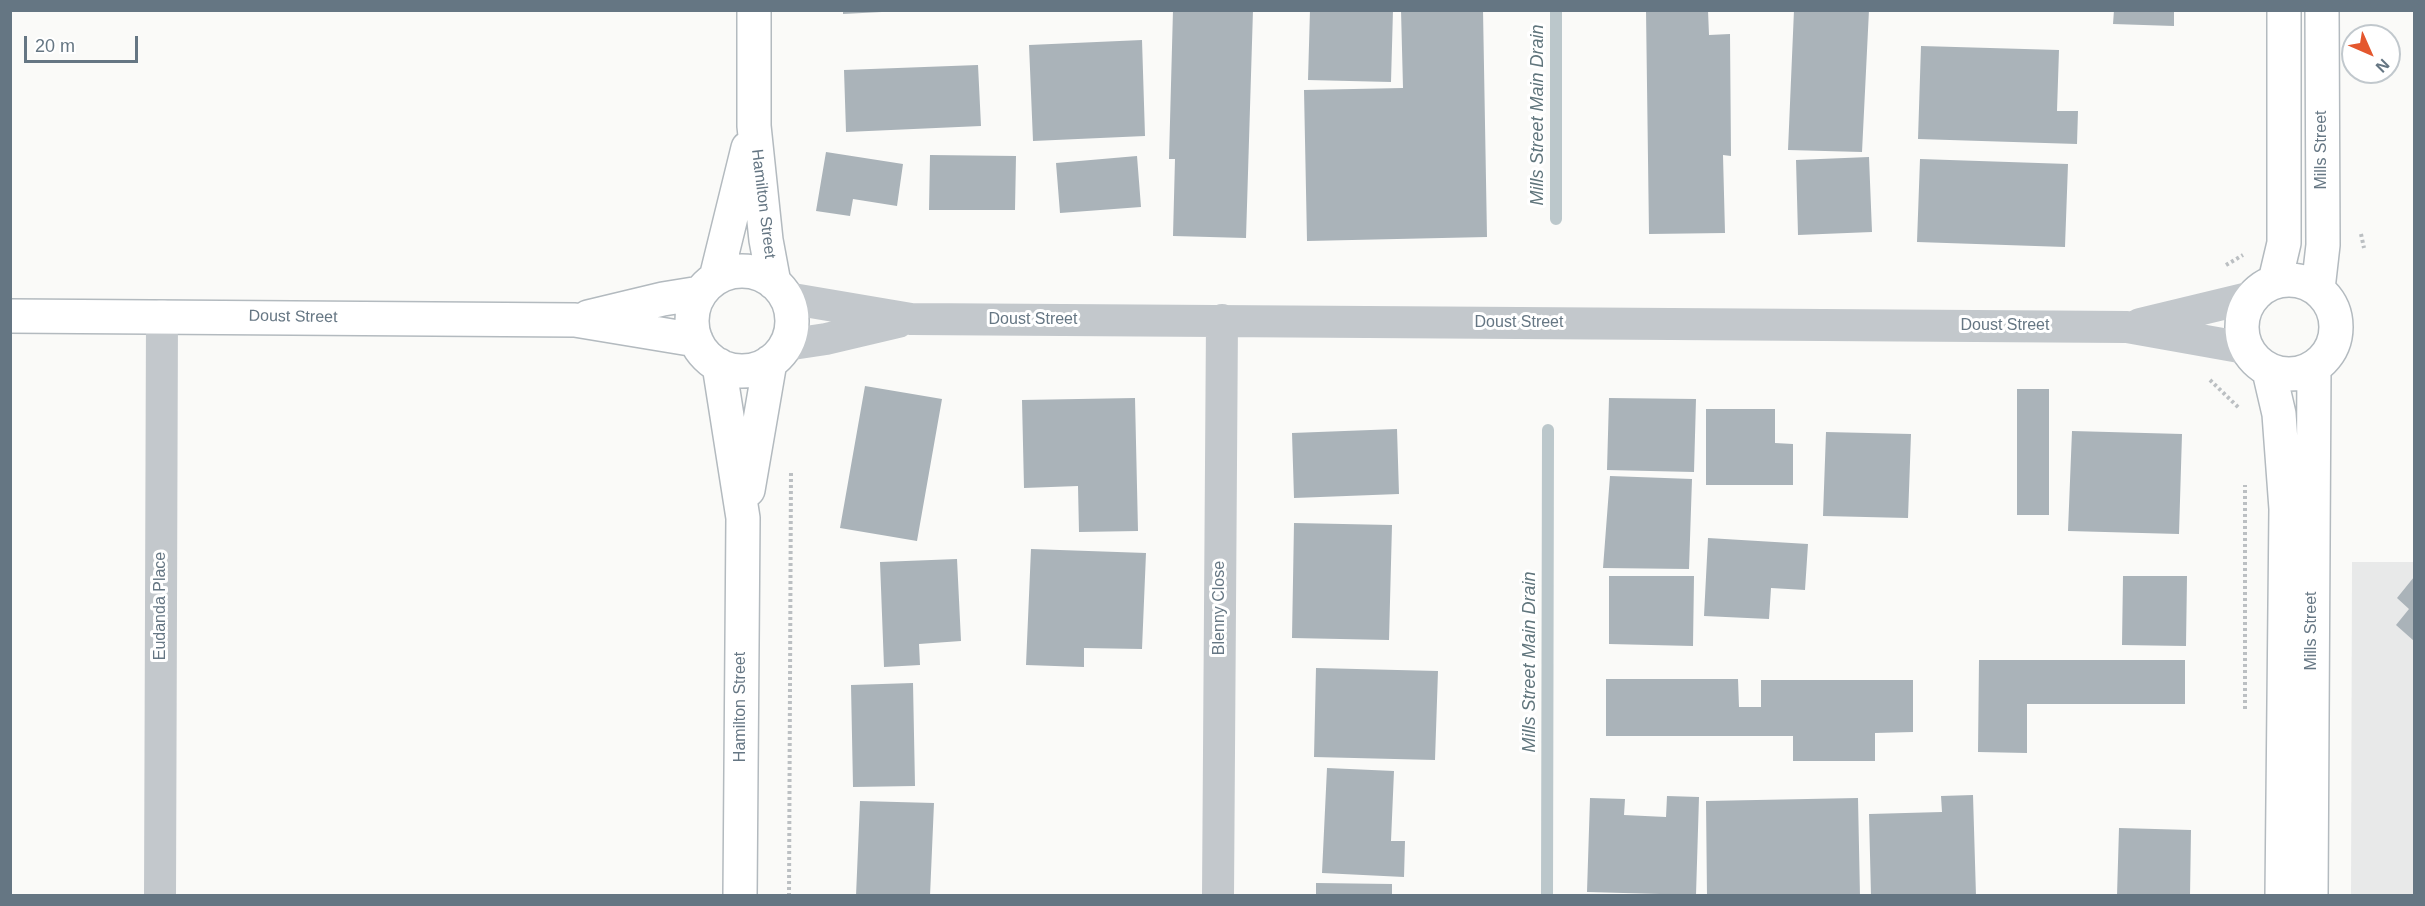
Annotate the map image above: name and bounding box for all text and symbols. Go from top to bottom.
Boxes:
scale bar [27,24,141,62]
water label: Mills Street Main Drain [1527,24,1549,206]
north arrow [2341,24,2401,84]
text: 20 m [35,36,75,56]
text: N [2373,56,2393,76]
street label: Mills Street [2312,110,2332,190]
street label: Hamilton Street [747,148,779,260]
street label: Doust Street [248,307,338,327]
street label: Doust Street [989,310,1077,330]
street label: Doust Street [1475,313,1563,333]
street label: Doust Street [1961,316,2049,336]
street label: Eudanda Place [151,552,171,660]
street label: Blenny Close [1210,561,1230,655]
water label: Mills Street Main Drain [1519,571,1541,753]
street label: Mills Street [2302,591,2322,671]
street label: Hamilton Street [731,652,751,762]

